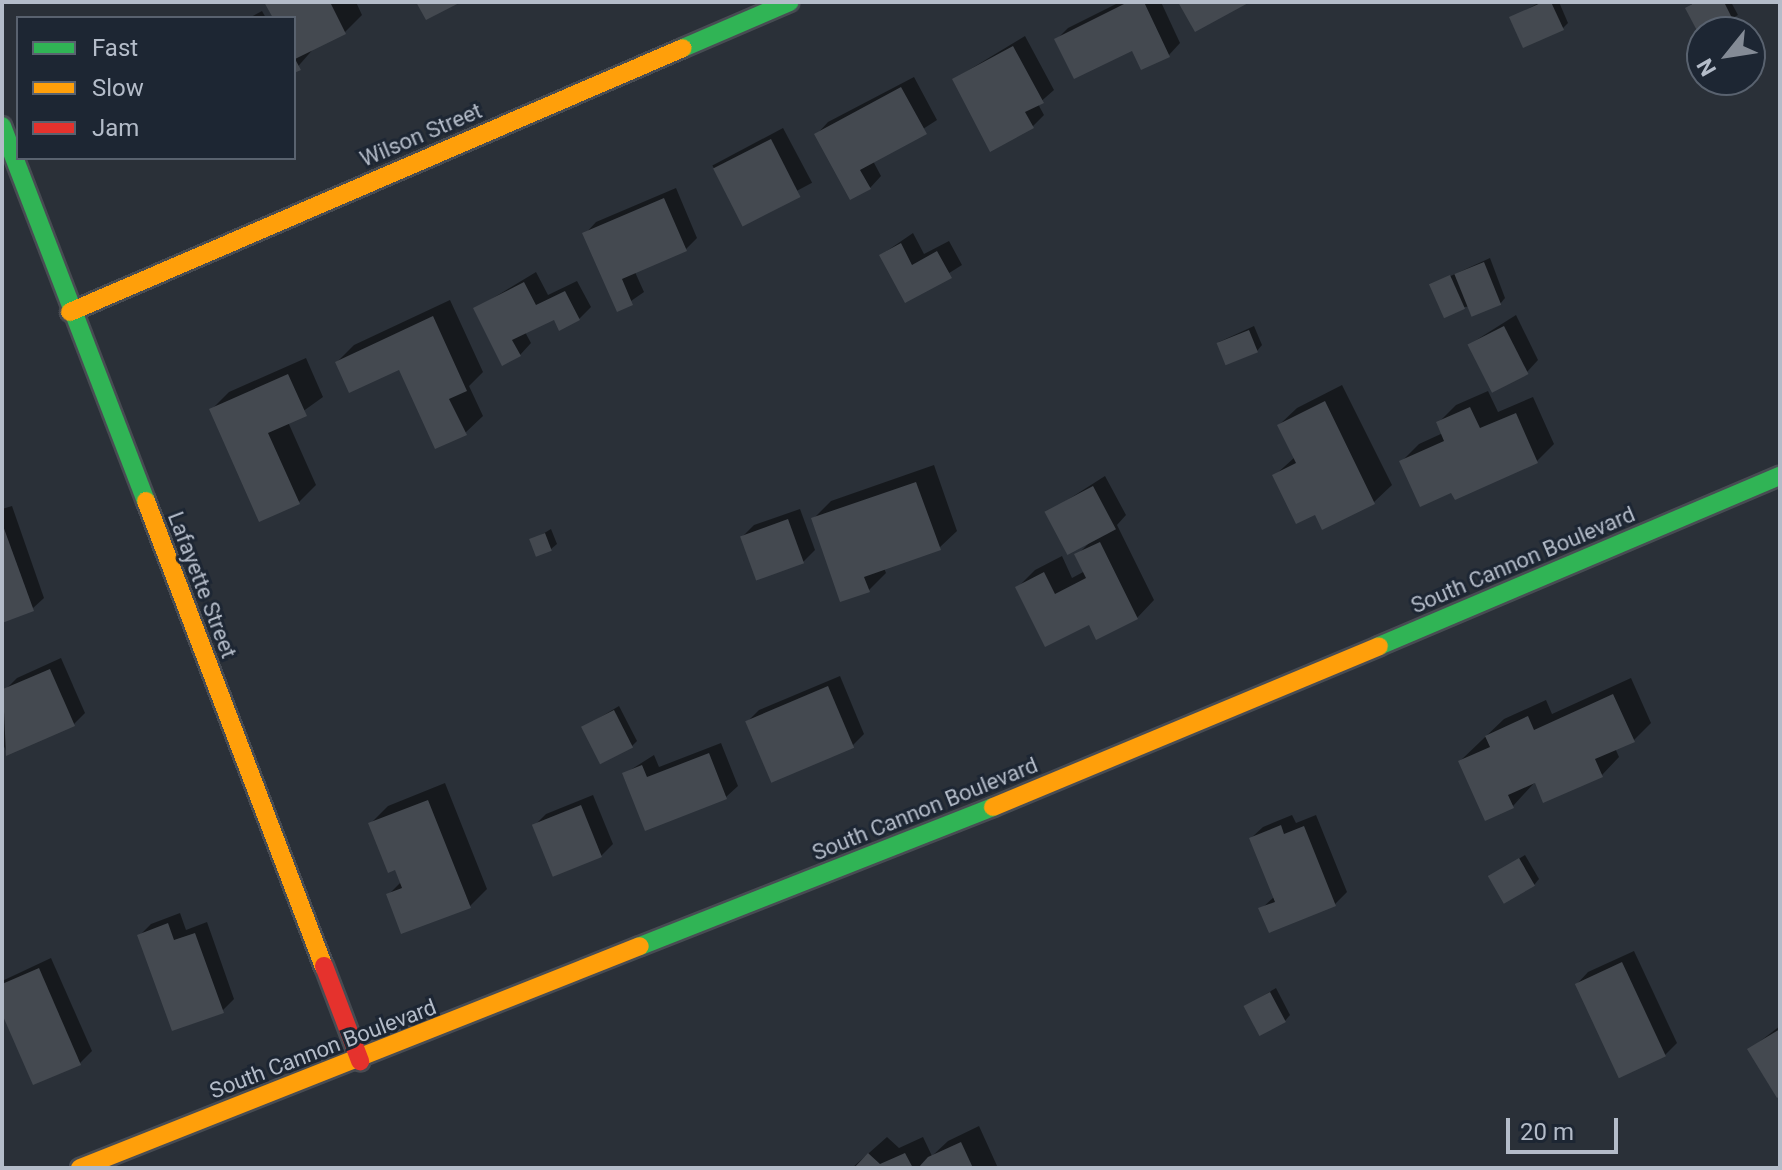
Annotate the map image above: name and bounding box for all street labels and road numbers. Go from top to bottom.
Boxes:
street label: Wilson Street [356,97,486,173]
street label: South Cannon Boulevard [1407,501,1639,619]
street label: Lafayette Street [162,508,242,662]
street label: South Cannon Boulevard [809,752,1041,866]
street label: South Cannon Boulevard [206,994,440,1104]

